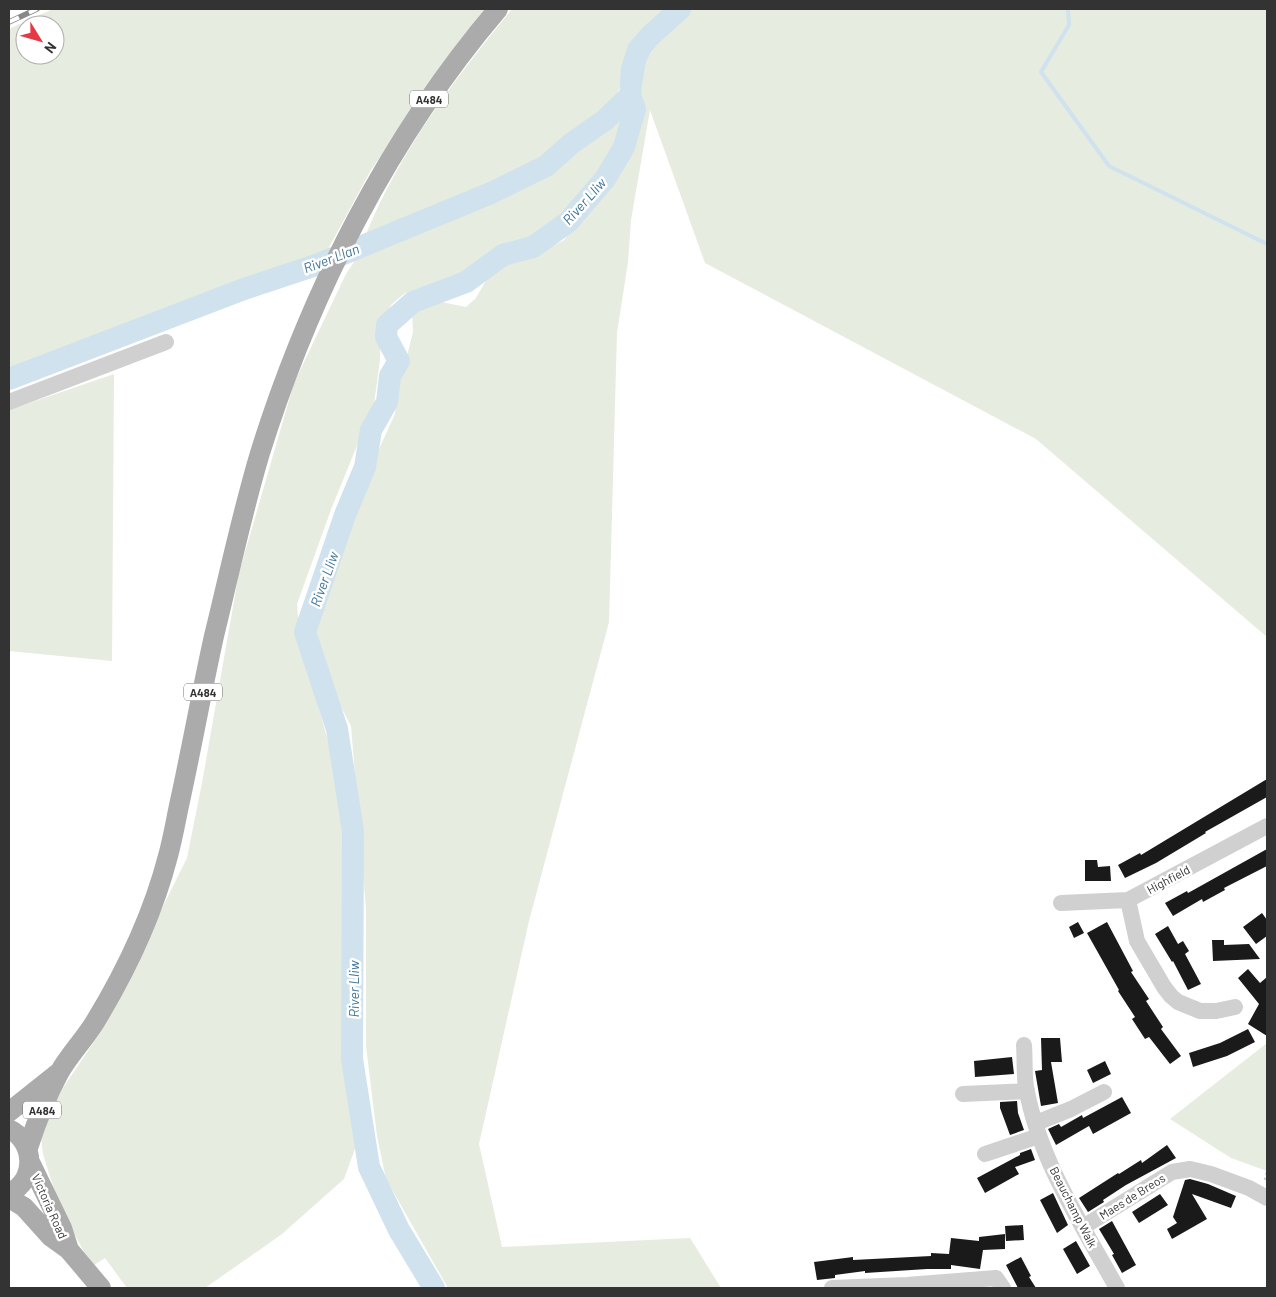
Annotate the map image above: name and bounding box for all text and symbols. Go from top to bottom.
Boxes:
north arrow [15,15,65,65]
text: N [41,39,60,57]
road number: A484 [410,90,448,108]
water label: River Lliw [559,174,610,228]
water label: River Llan [301,240,361,276]
water label: River Lliw [306,549,342,609]
road number: A484 [184,684,222,700]
street label: Highfield [1144,862,1192,896]
water label: River Lliw [345,960,362,1018]
road number: A484 [23,1102,61,1118]
street label: Beauchamp Walk [1048,1164,1100,1250]
street label: Maes de Breos [1096,1170,1168,1222]
street label: Victoria Road [29,1171,71,1241]

